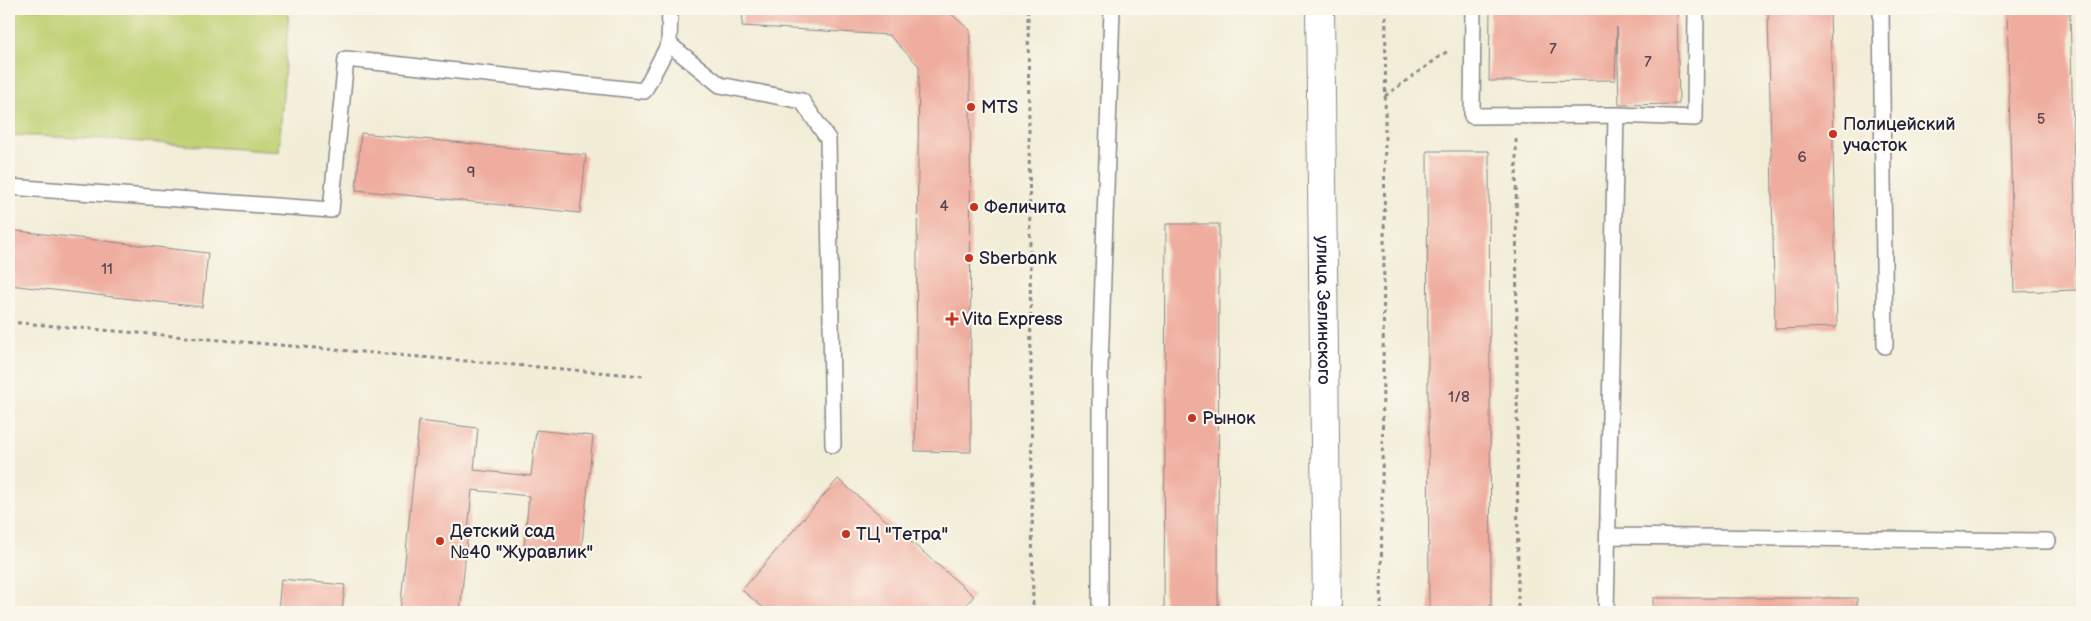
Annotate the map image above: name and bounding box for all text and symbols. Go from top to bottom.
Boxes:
house number: 7 [1549,40,1557,59]
house number: 7 [1644,53,1652,72]
place label: MTS [981,97,1018,118]
marker: MTS [965,101,977,113]
house number: 5 [2037,110,2045,129]
place label: Полицейский участок [1843,114,1956,156]
marker: Полицейский участок [1827,128,1839,140]
house number: 6 [1797,148,1807,167]
house number: 9 [467,163,475,182]
house number: 4 [939,197,949,216]
place label: Феличита [984,197,1067,218]
marker: Феличита [968,201,980,213]
street label: улица Зелинского [1312,235,1335,385]
place label: Sberbank [979,248,1057,269]
marker: Sberbank [963,252,975,264]
house number: 11 [101,260,113,279]
place label: Vita Express [962,309,1063,330]
marker: Vita Express [946,313,958,325]
house number: 1/8 [1448,388,1470,407]
place label: Рынок [1202,408,1256,429]
marker: Рынок [1186,412,1198,424]
place label: Детский сад №40 "Журавлик" [450,521,593,563]
place label: ТЦ "Тетра" [856,524,948,545]
marker: ТЦ "Тетра" [840,528,852,540]
marker: Детский сад №40 "Журавлик" [434,535,446,547]

